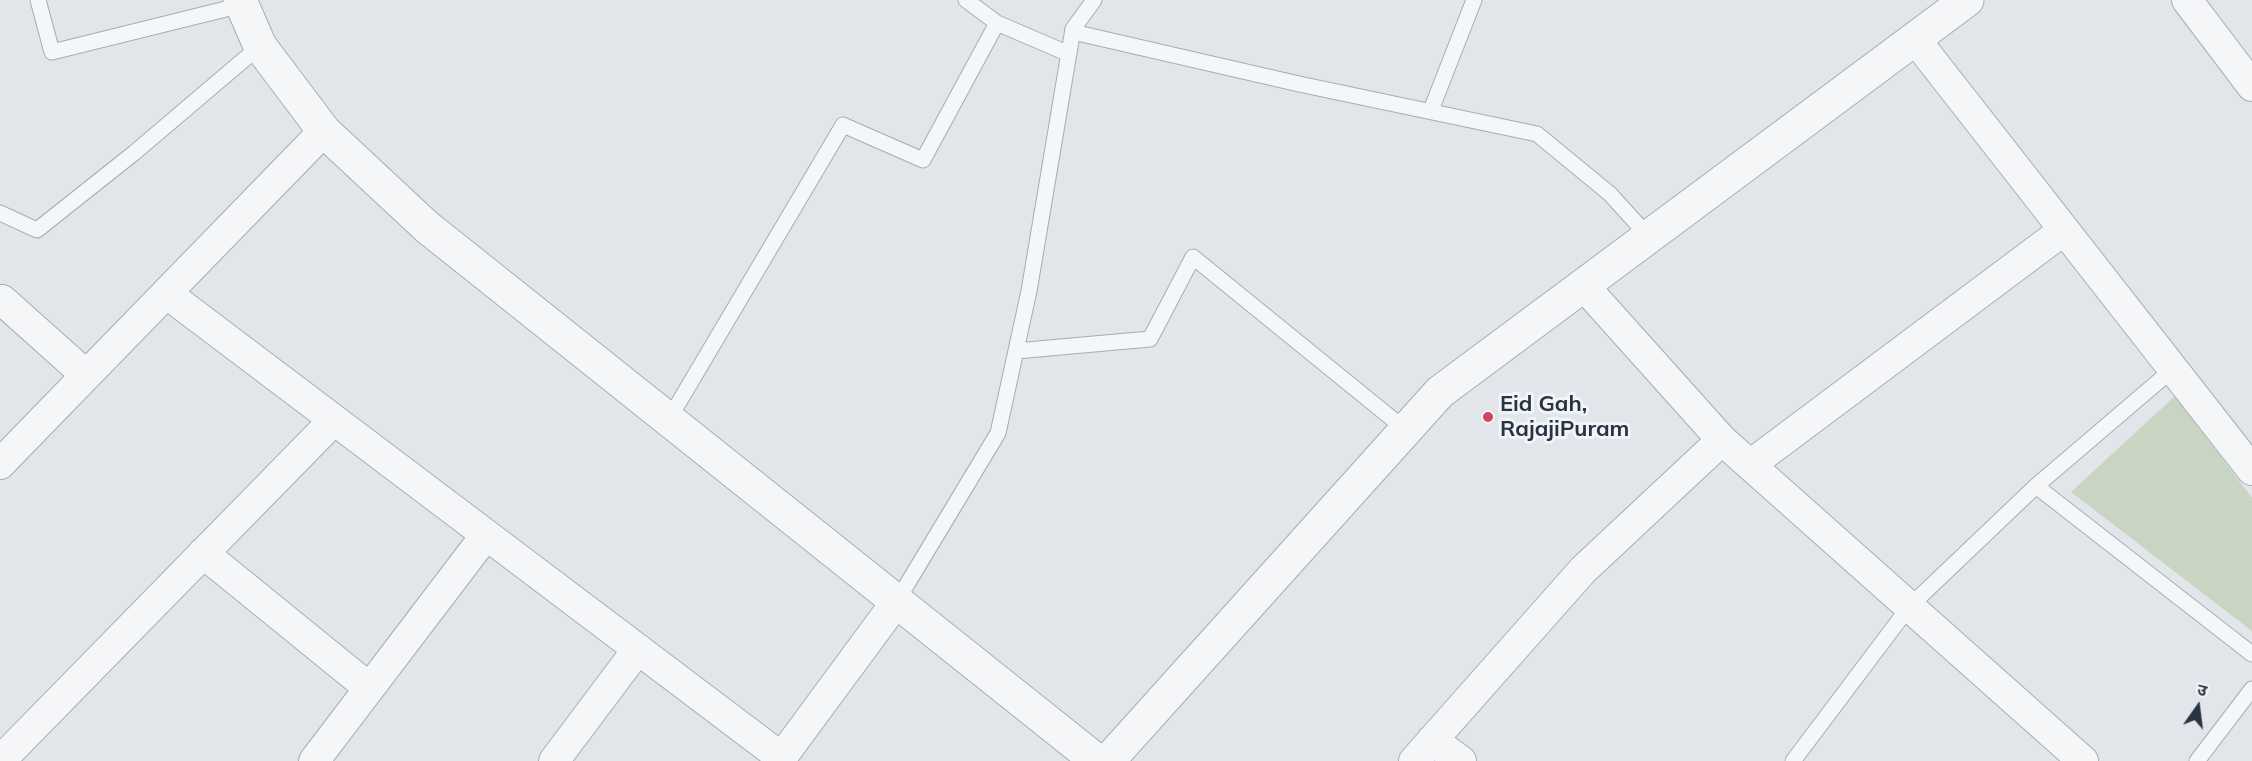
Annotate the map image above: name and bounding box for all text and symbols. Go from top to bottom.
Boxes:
place label: Eid Gah, RajajiPuram [1500,391,1629,442]
marker: Eid Gah, RajajiPuram [1481,410,1495,424]
north arrow [2168,677,2228,737]
text: उ [2195,679,2209,700]

